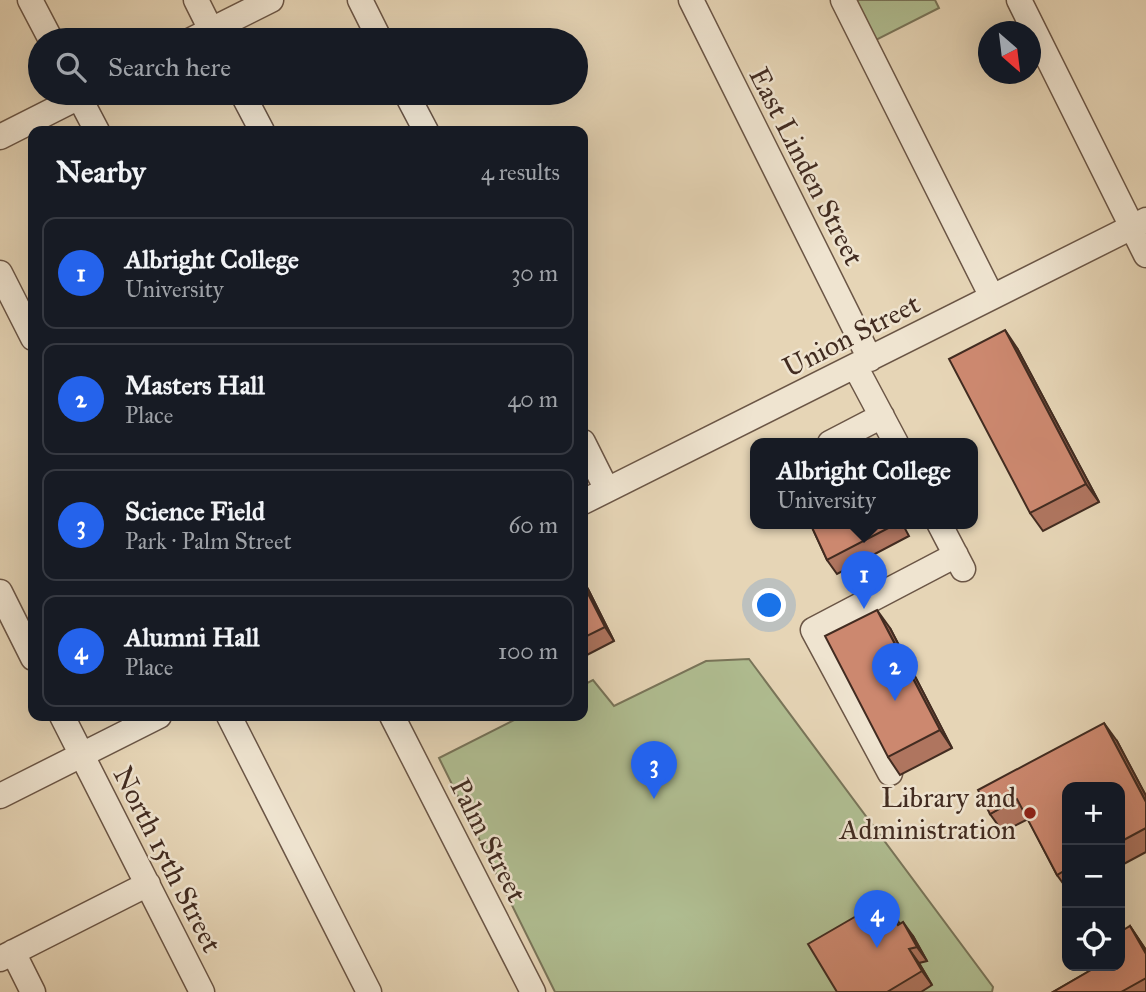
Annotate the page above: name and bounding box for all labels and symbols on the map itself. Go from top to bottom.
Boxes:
north arrow [978,21,1041,84]
street label: East Linden Street [741,61,872,271]
street label: Union Street [777,286,926,385]
pin: 1 [841,551,887,609]
your location [752,588,786,622]
pin: 2 [872,643,918,701]
pin: 3 [631,741,677,799]
street label: North 15th Street [106,760,230,958]
street label: Palm Street [443,773,535,908]
place label: Library and Administration [839,780,1016,847]
marker: Library and Administration [1022,805,1038,821]
pin: 4 [854,890,900,948]

